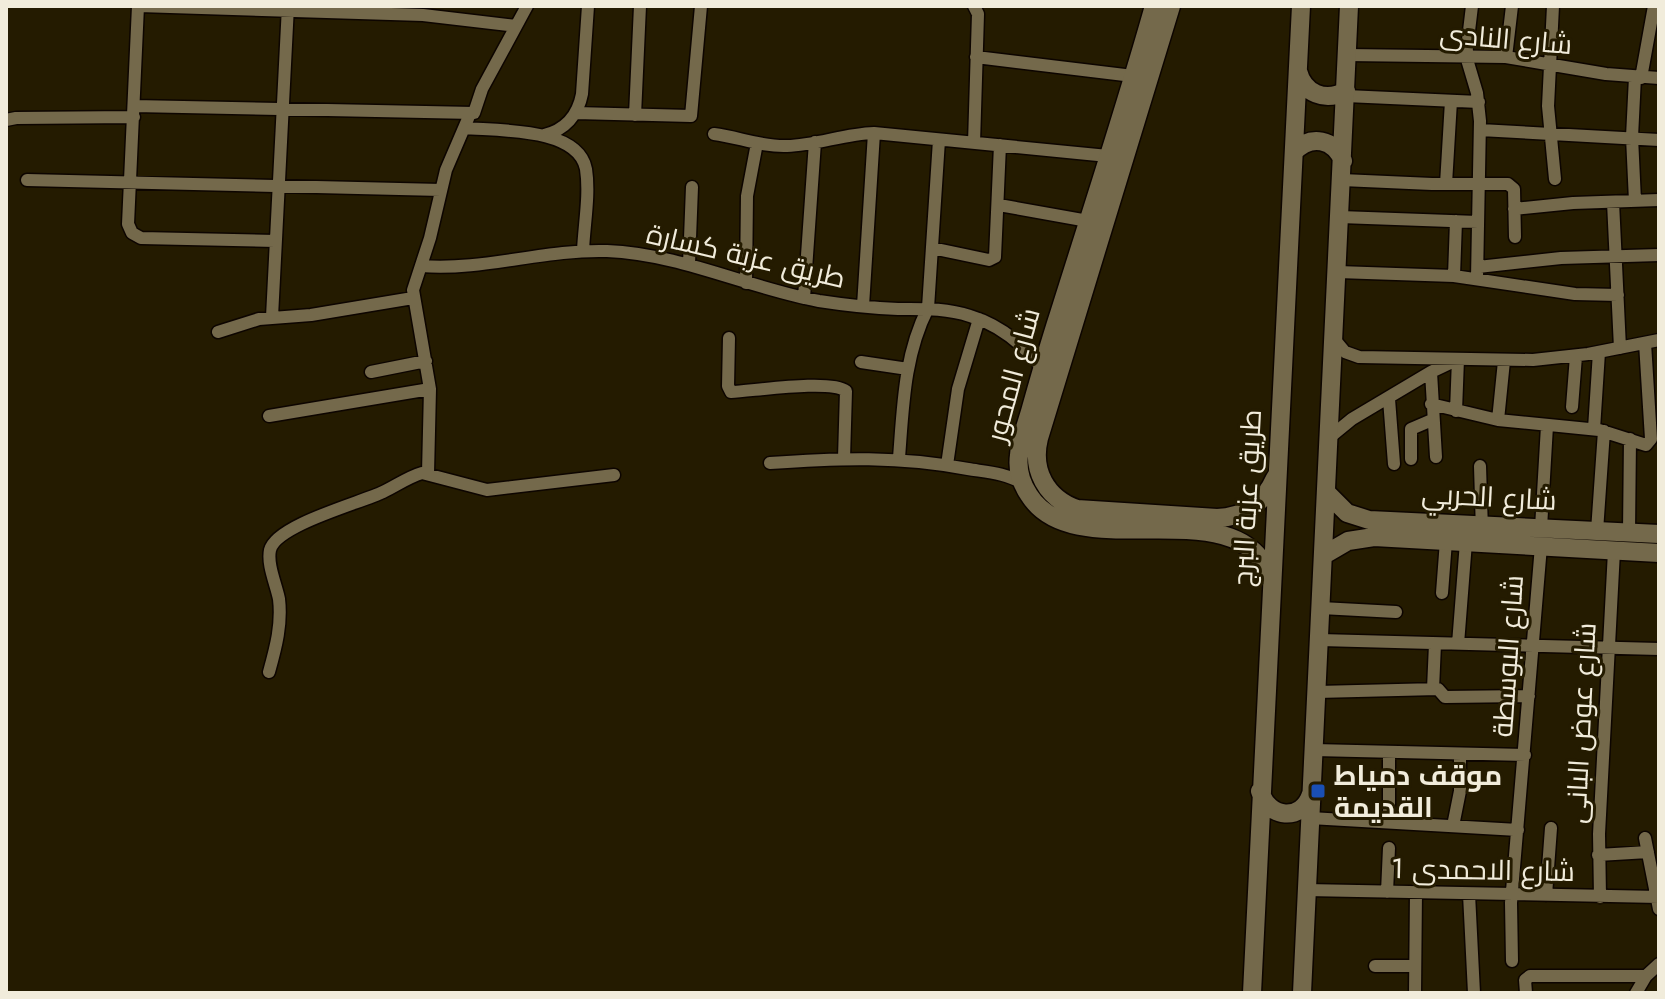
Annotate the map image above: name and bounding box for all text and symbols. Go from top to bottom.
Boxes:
street label: شارع النادى [1438,13,1574,65]
street label: طريق عزبة كسارة [642,213,850,299]
street label: شارع المحور [975,303,1051,449]
street label: طريق عزبة البرج [1222,408,1272,588]
street label: شارع الحربي [1420,473,1558,522]
street label: شارع البوسطة [1482,573,1534,739]
street label: شارع عوض البانى [1555,622,1607,824]
place label: موقف دمياط القديمة [1334,755,1502,828]
marker: موقف دمياط القديمة [1309,782,1327,800]
street label: شارع الاحمدى 1 [1391,848,1575,892]

